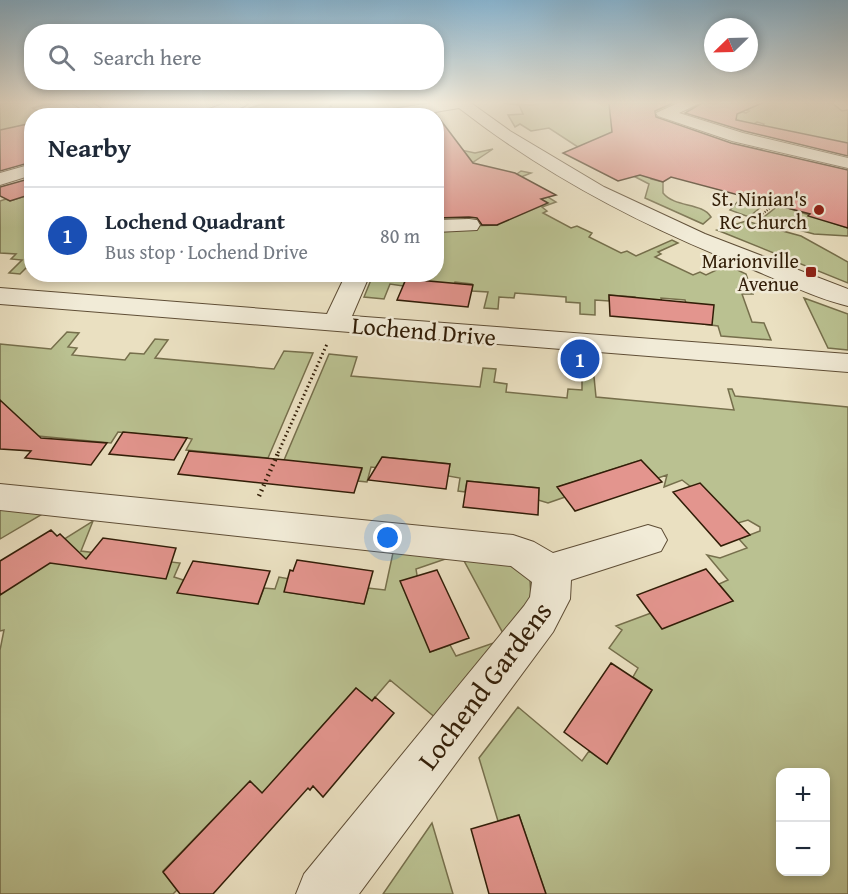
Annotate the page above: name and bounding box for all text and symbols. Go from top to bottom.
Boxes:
north arrow [704,18,758,72]
search box [24,24,444,90]
icon: search [45,41,78,74]
text: Search here [93,41,202,73]
text: Nearby [48,128,131,167]
place label: St. Ninian's RC Church [712,184,807,236]
marker: St. Ninian's RC Church [812,203,826,217]
text: Lochend Quadrant [105,205,285,237]
text: 1 [62,221,73,250]
text: 80 m [380,221,420,250]
text: Bus stop · Lochend Drive [105,237,308,266]
place label: Marionville Avenue [702,246,799,298]
marker: Marionville Avenue [804,265,818,279]
street label: Lochend Drive [351,307,497,355]
pin: 1 [560,336,600,382]
your location [373,523,402,552]
street label: Lochend Gardens [407,592,561,778]
map controls [776,768,830,876]
button: + [776,768,830,822]
button: − [776,822,830,876]

